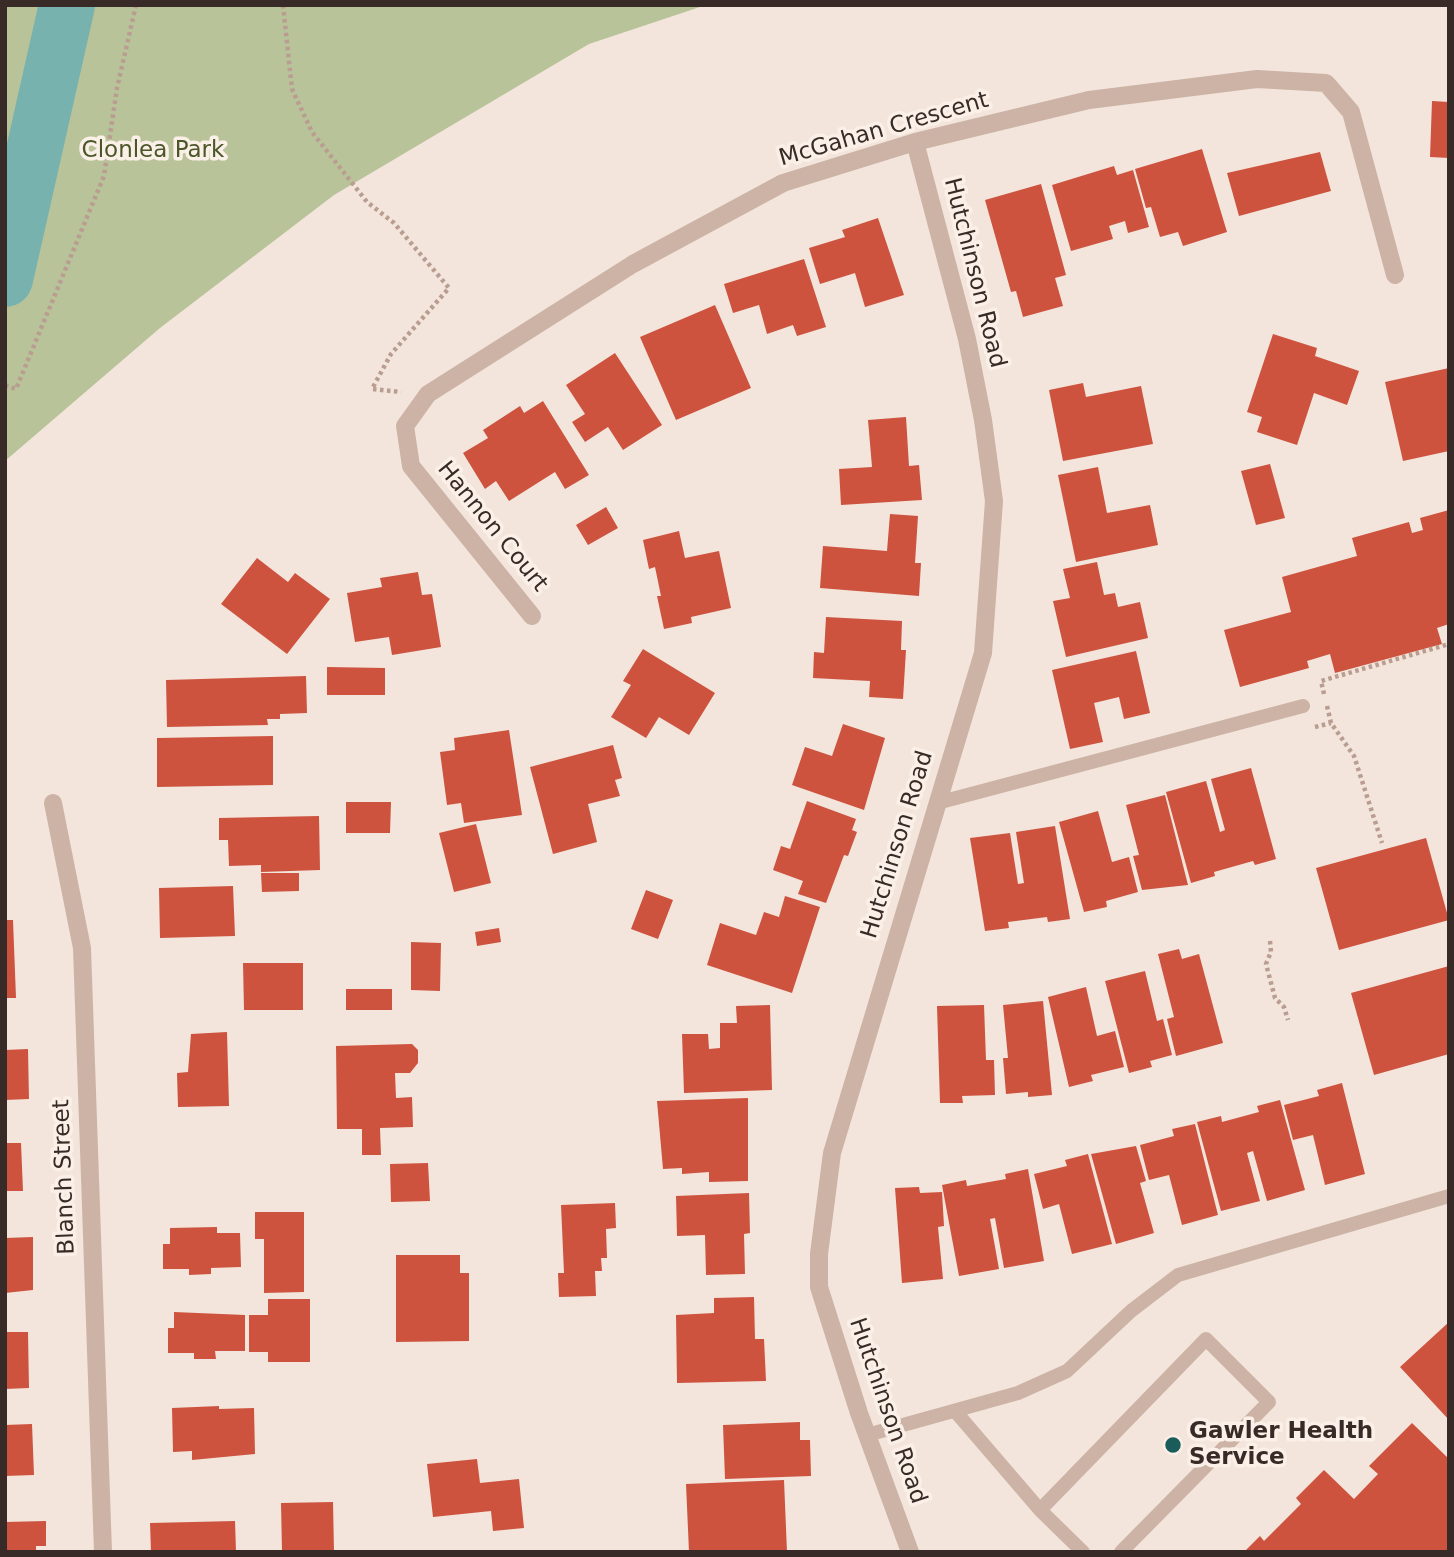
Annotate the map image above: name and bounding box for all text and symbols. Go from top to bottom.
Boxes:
street label: McGahan Crescent [776,87,992,173]
park label: Clonlea Park [82,137,224,165]
street label: Hutchinson Road [937,175,1011,371]
street label: Hannon Court [431,456,553,598]
street label: Hutchinson Road [856,748,940,942]
street label: Blanch Street [48,1099,82,1255]
street label: Hutchinson Road [842,1314,932,1508]
place label: Gawler Health Service [1189,1418,1373,1472]
marker: Gawler Health Service [1163,1435,1183,1455]

